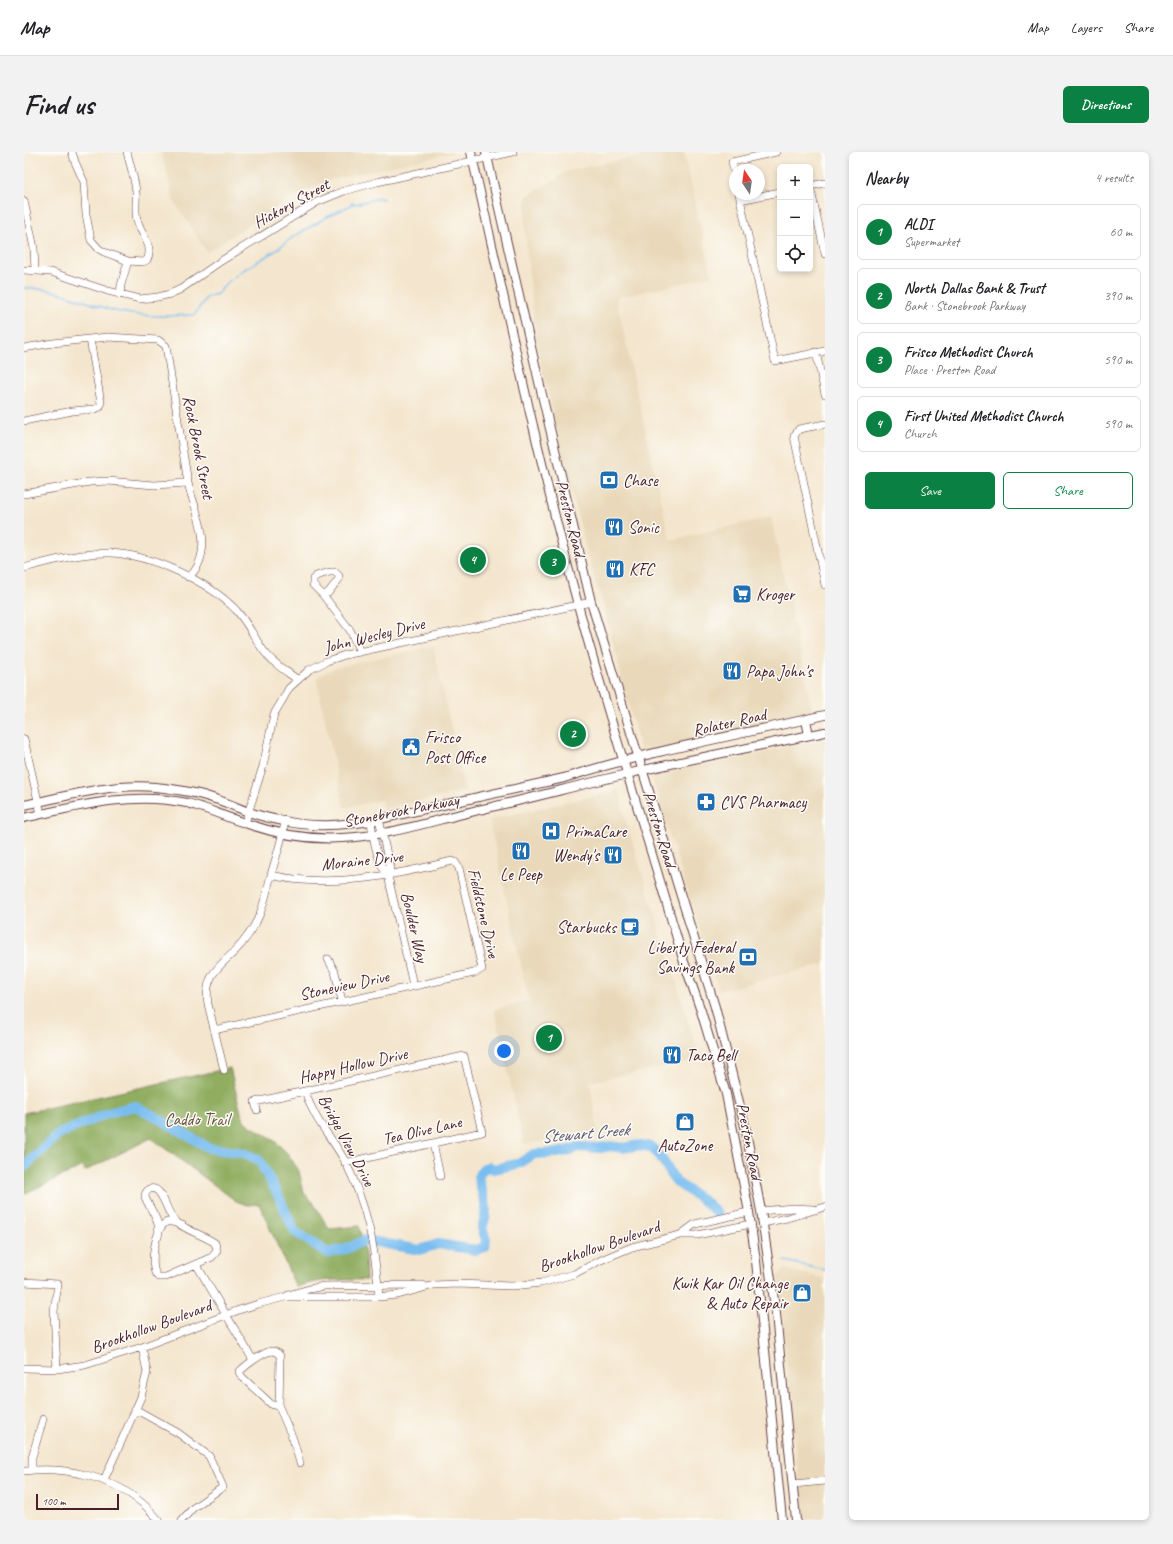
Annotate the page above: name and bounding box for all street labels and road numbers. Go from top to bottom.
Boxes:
street label: Hickory Street [249,173,335,233]
street label: Rock Brook Street [178,394,219,503]
street label: Preston Road [551,478,591,562]
street label: John Wesley Drive [321,612,428,658]
street label: Rolater Road [690,703,770,741]
street label: Stonebrook Parkway [342,789,462,832]
street label: Preston Road [638,789,682,873]
street label: Moraine Drive [320,846,405,875]
street label: Fieldstone Drive [463,866,504,961]
street label: Boulder Way [396,890,433,966]
street label: Stoneview Drive [297,965,392,1005]
street label: Happy Hollow Drive [297,1042,411,1088]
street label: Bridge View Drive [314,1091,380,1191]
street label: Preston Road [732,1101,768,1185]
street label: Tea Olive Lane [381,1111,465,1150]
street label: Brookhollow Boulevard [536,1215,664,1277]
street label: Brookhollow Boulevard [88,1294,216,1358]

